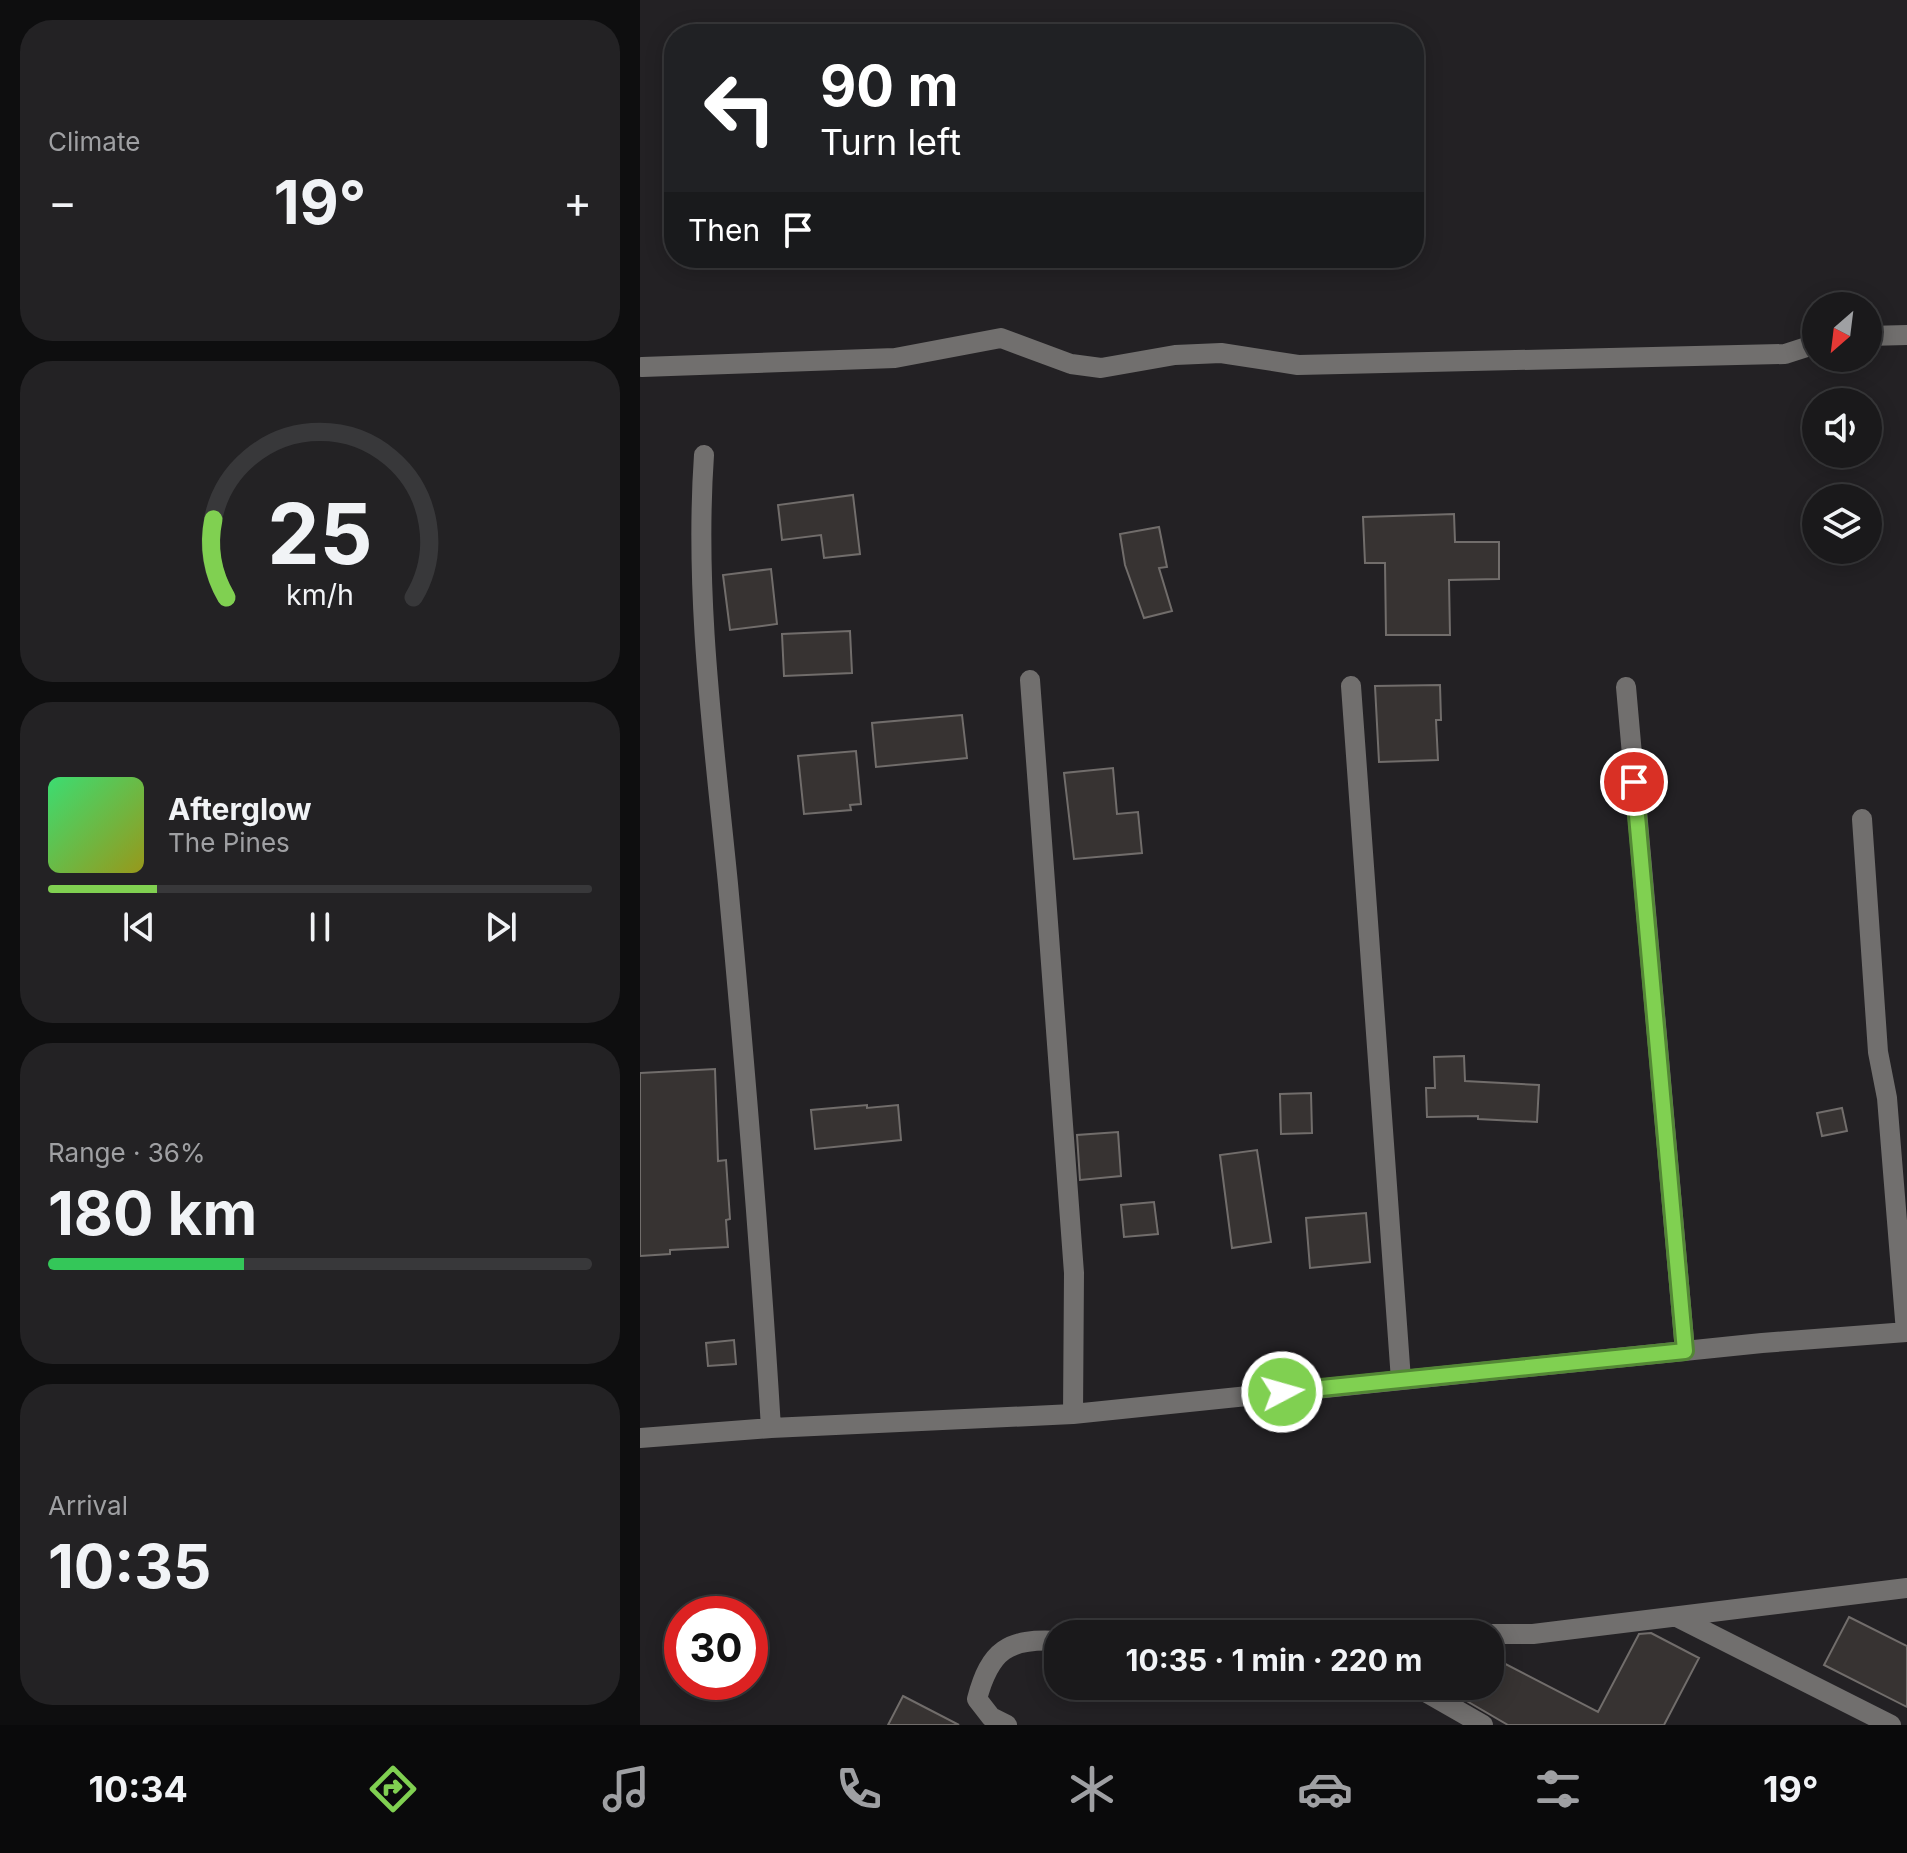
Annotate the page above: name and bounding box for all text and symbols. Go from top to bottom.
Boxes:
text: 90 m [820,52,959,120]
icon: left [688,56,792,160]
text: Turn left [820,120,961,164]
text: Climate [48,126,140,157]
text: 19° [274,166,366,238]
text: − [48,175,77,229]
text: + [563,175,592,229]
icon: arrive [776,208,820,252]
text: Then [688,212,760,248]
north arrow [1802,292,1882,372]
map controls [1802,292,1882,564]
button: sound [1802,388,1882,468]
text: 25 [267,482,373,583]
button: layers [1802,484,1882,564]
text: km/h [286,577,354,612]
pin [1600,748,1668,816]
icon: arrive [1612,760,1656,804]
text: Afterglow [168,791,312,827]
text: The Pines [168,827,290,858]
icon: previous [117,905,161,949]
icon: pause [298,905,342,949]
icon: next [479,905,523,949]
text: Range · 36% [48,1137,206,1168]
text: 180 km [48,1177,257,1249]
position arrow [1240,1350,1324,1434]
text: Arrival [48,1490,128,1521]
text: 10:35 [48,1530,211,1602]
speed limit sign: 30 [664,1596,768,1700]
text: 10:35 · 1 min · 220 m [1126,1642,1422,1678]
icon: directions [365,1761,421,1817]
icon: music [598,1761,654,1817]
icon: phone [831,1761,887,1817]
icon: climate [1064,1761,1120,1817]
icon: car [1297,1761,1353,1817]
icon: filters [1530,1761,1586,1817]
text: 10:34 [89,1767,188,1811]
text: 19° [1763,1767,1818,1811]

